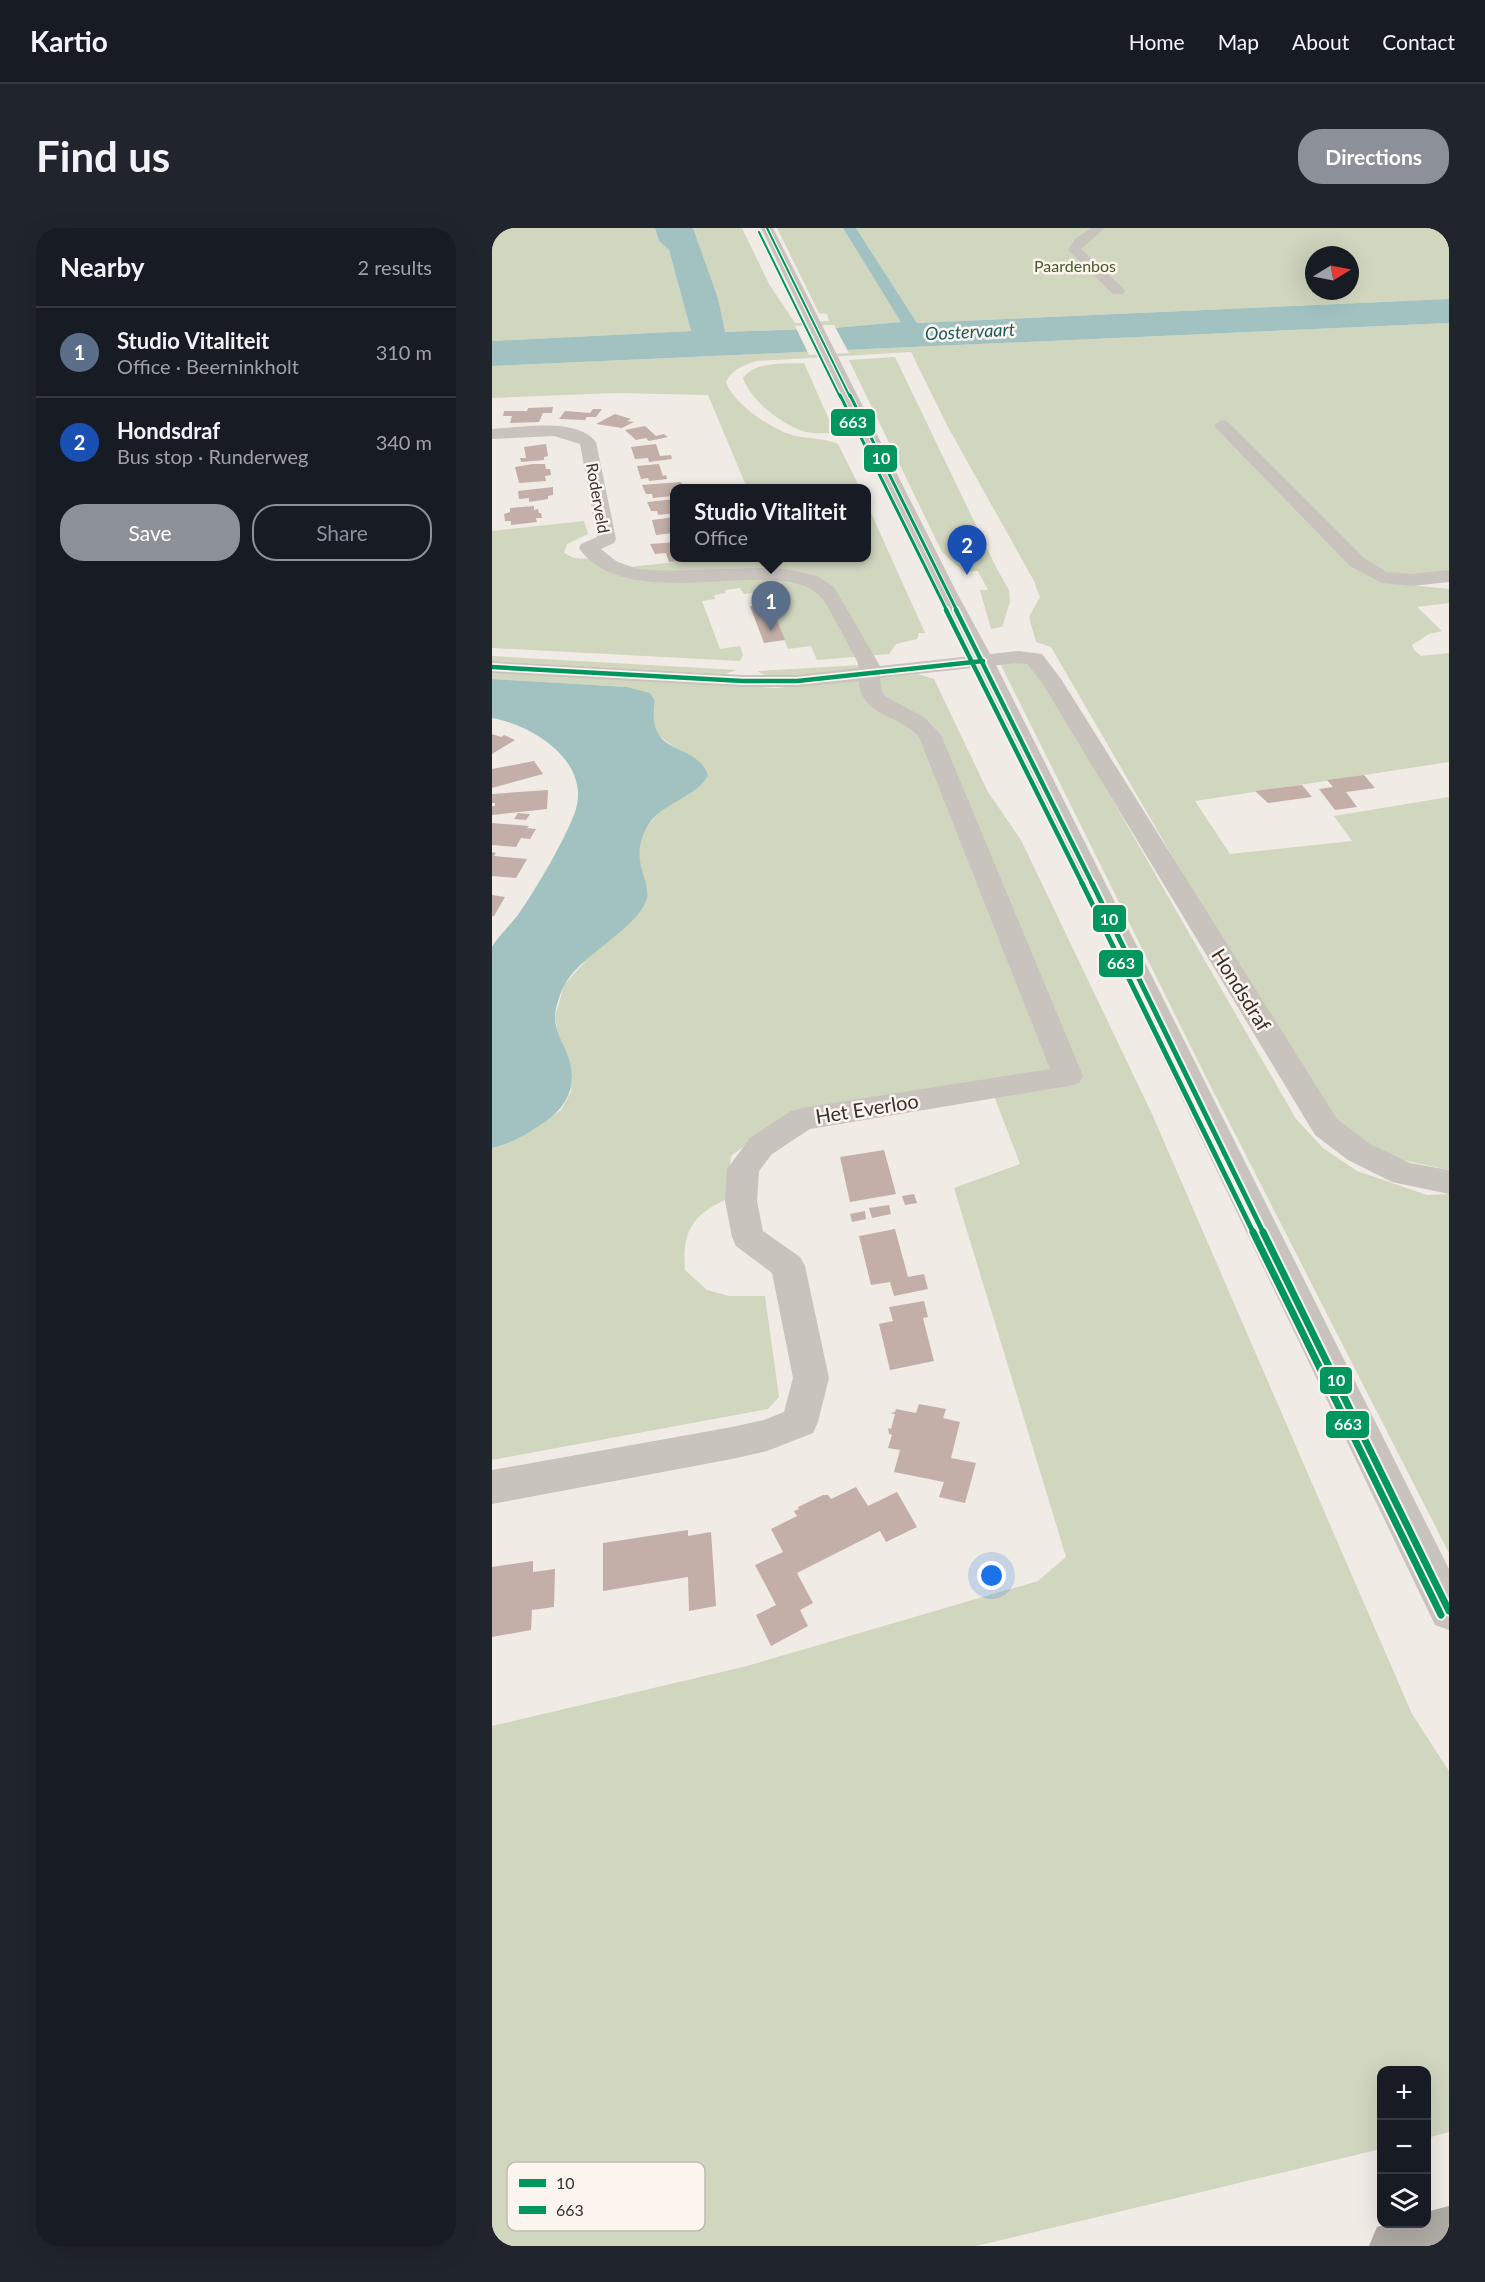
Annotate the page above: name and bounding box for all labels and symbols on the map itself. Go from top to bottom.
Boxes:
north arrow [1305,246,1359,300]
park label: Paardenbos [1034,256,1116,275]
water label: Oostervaart [924,318,1016,344]
line badge: 663 [830,408,876,437]
text: 663 [839,412,867,431]
line badge: 10 [863,444,898,473]
text: 10 [872,448,890,467]
street label: Roderveld [583,461,614,535]
pin: 2 [948,526,986,575]
pin: 1 [752,582,790,631]
line badge: 10 [1092,904,1127,933]
text: 10 [1100,909,1118,928]
street label: Hondsdraf [1207,944,1277,1035]
line badge: 663 [1098,949,1144,978]
text: 663 [1107,953,1135,972]
street label: Het Everloo [814,1088,920,1128]
line badge: 10 [1319,1366,1353,1395]
text: 10 [1327,1370,1345,1389]
line badge: 663 [1325,1410,1370,1439]
text: 663 [1334,1414,1362,1433]
your location [977,1561,1006,1590]
legend [507,2162,705,2231]
text: 10 [556,2173,575,2192]
text: 663 [556,2200,584,2219]

